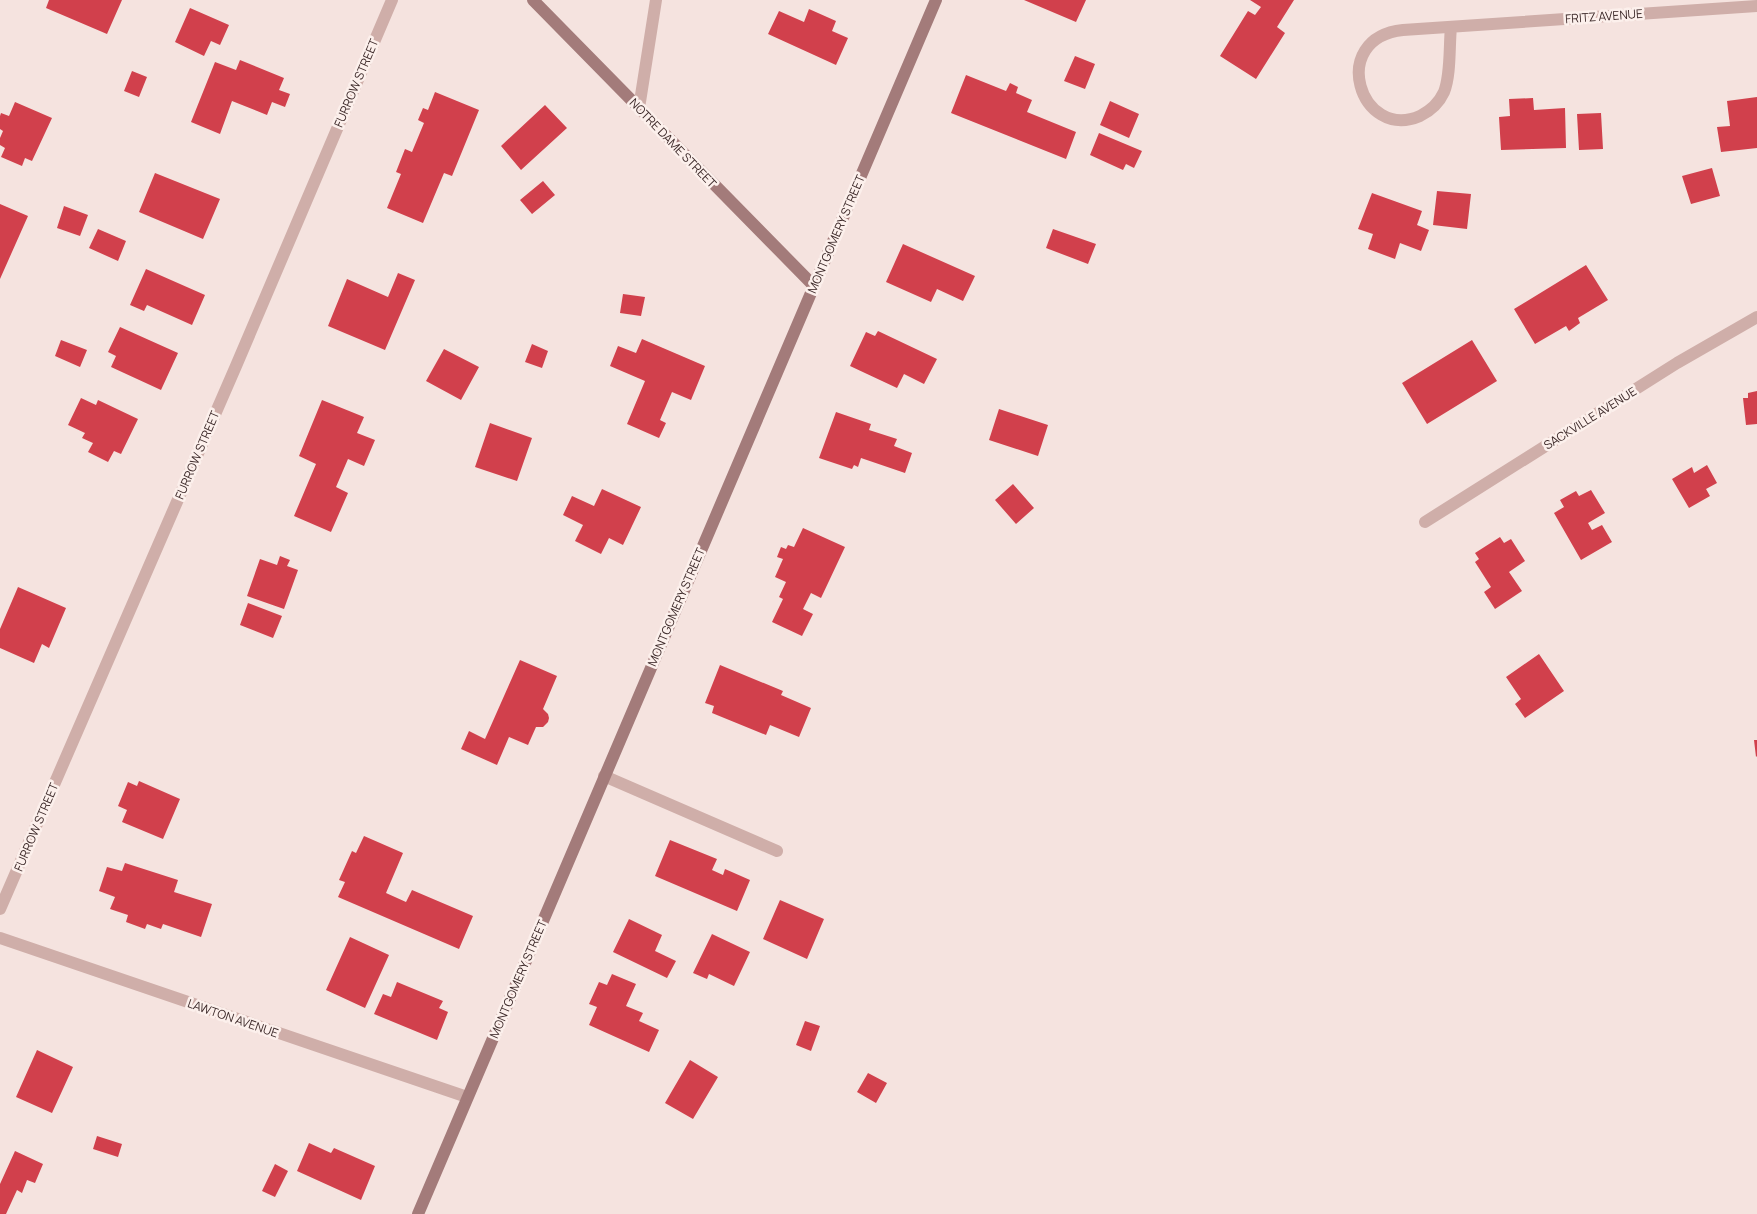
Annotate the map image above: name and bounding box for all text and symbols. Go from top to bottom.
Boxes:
street label: FRITZ AVENUE [1565,5,1643,27]
street label: FURROW STREET [330,35,383,130]
street label: NOTRE DAME STREET [626,95,721,192]
street label: MONTGOMERY STREET [803,171,869,296]
street label: SACKVILLE AVENUE [1540,383,1640,453]
street label: FURROW STREET [171,407,224,502]
street label: MONTGOMERY STREET [643,544,709,669]
street label: FURROW STREET [10,779,63,874]
street label: MONTGOMERY STREET [485,916,551,1041]
street label: LAWTON AVENUE [185,995,281,1042]

